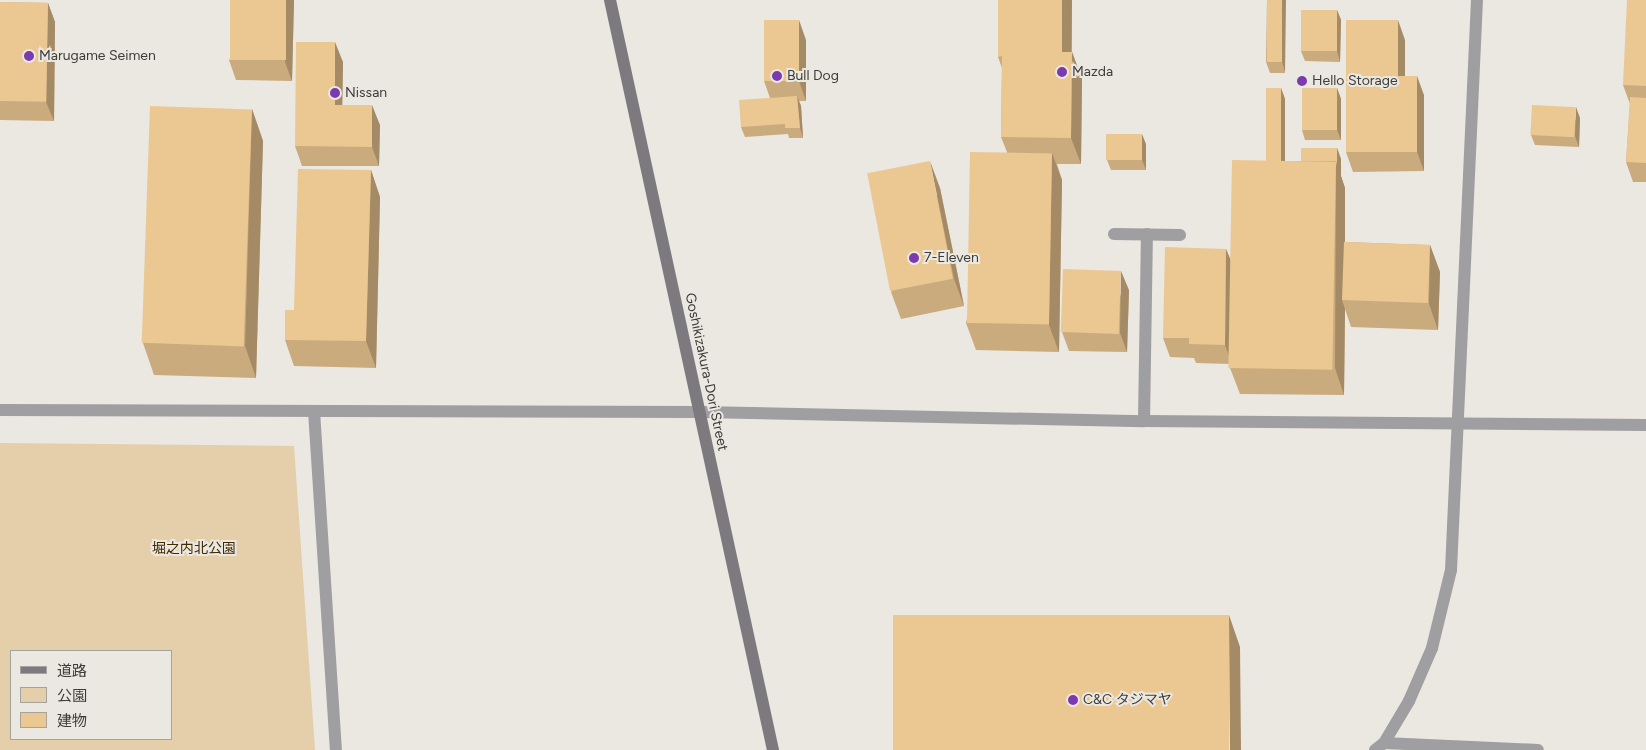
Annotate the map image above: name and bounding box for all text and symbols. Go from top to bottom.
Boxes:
place label: Marugame Seimen [39,48,156,64]
marker: Marugame Seimen [23,50,35,62]
place label: Mazda [1072,64,1113,80]
marker: Mazda [1056,66,1068,78]
place label: Bull Dog [787,68,839,84]
marker: Bull Dog [771,70,783,82]
place label: Hello Storage [1312,73,1398,89]
marker: Hello Storage [1296,75,1308,87]
place label: Nissan [345,85,387,101]
marker: Nissan [329,87,341,99]
place label: 7-Eleven [924,250,979,266]
marker: 7-Eleven [908,252,920,264]
street label: Goshikizakura-Dori Street [681,291,731,453]
park label: 堀之内北公園 [152,541,236,557]
legend [10,650,172,740]
text: 道路 [57,662,87,680]
text: 公園 [57,687,87,705]
place label: C&C タジマヤ [1083,692,1172,708]
marker: C&C タジマヤ [1067,694,1079,706]
text: 建物 [57,712,87,730]

